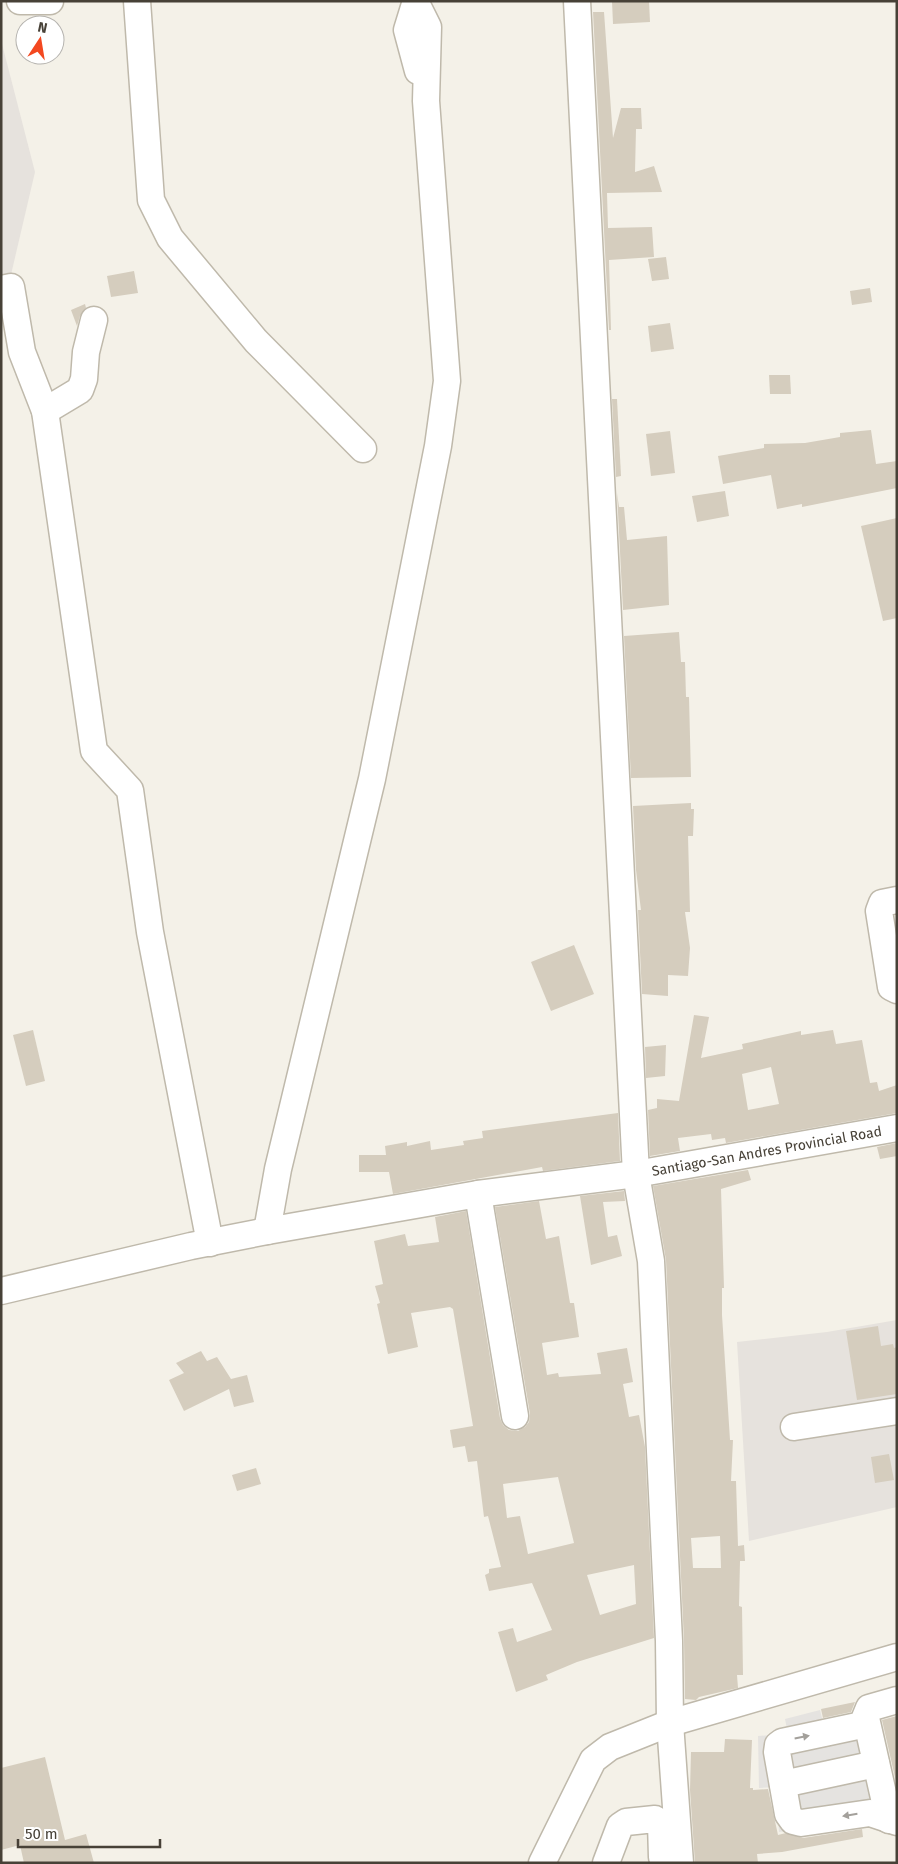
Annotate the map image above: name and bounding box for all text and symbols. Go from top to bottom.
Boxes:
north arrow [15,15,65,65]
text: N [36,18,49,37]
street label: Santiago-San Andres Provincial Road [650,1122,883,1180]
one-way arrow [794,1733,810,1741]
one-way arrow [842,1812,858,1820]
scale bar [18,1816,160,1848]
text: 50 m [25,1825,58,1843]

